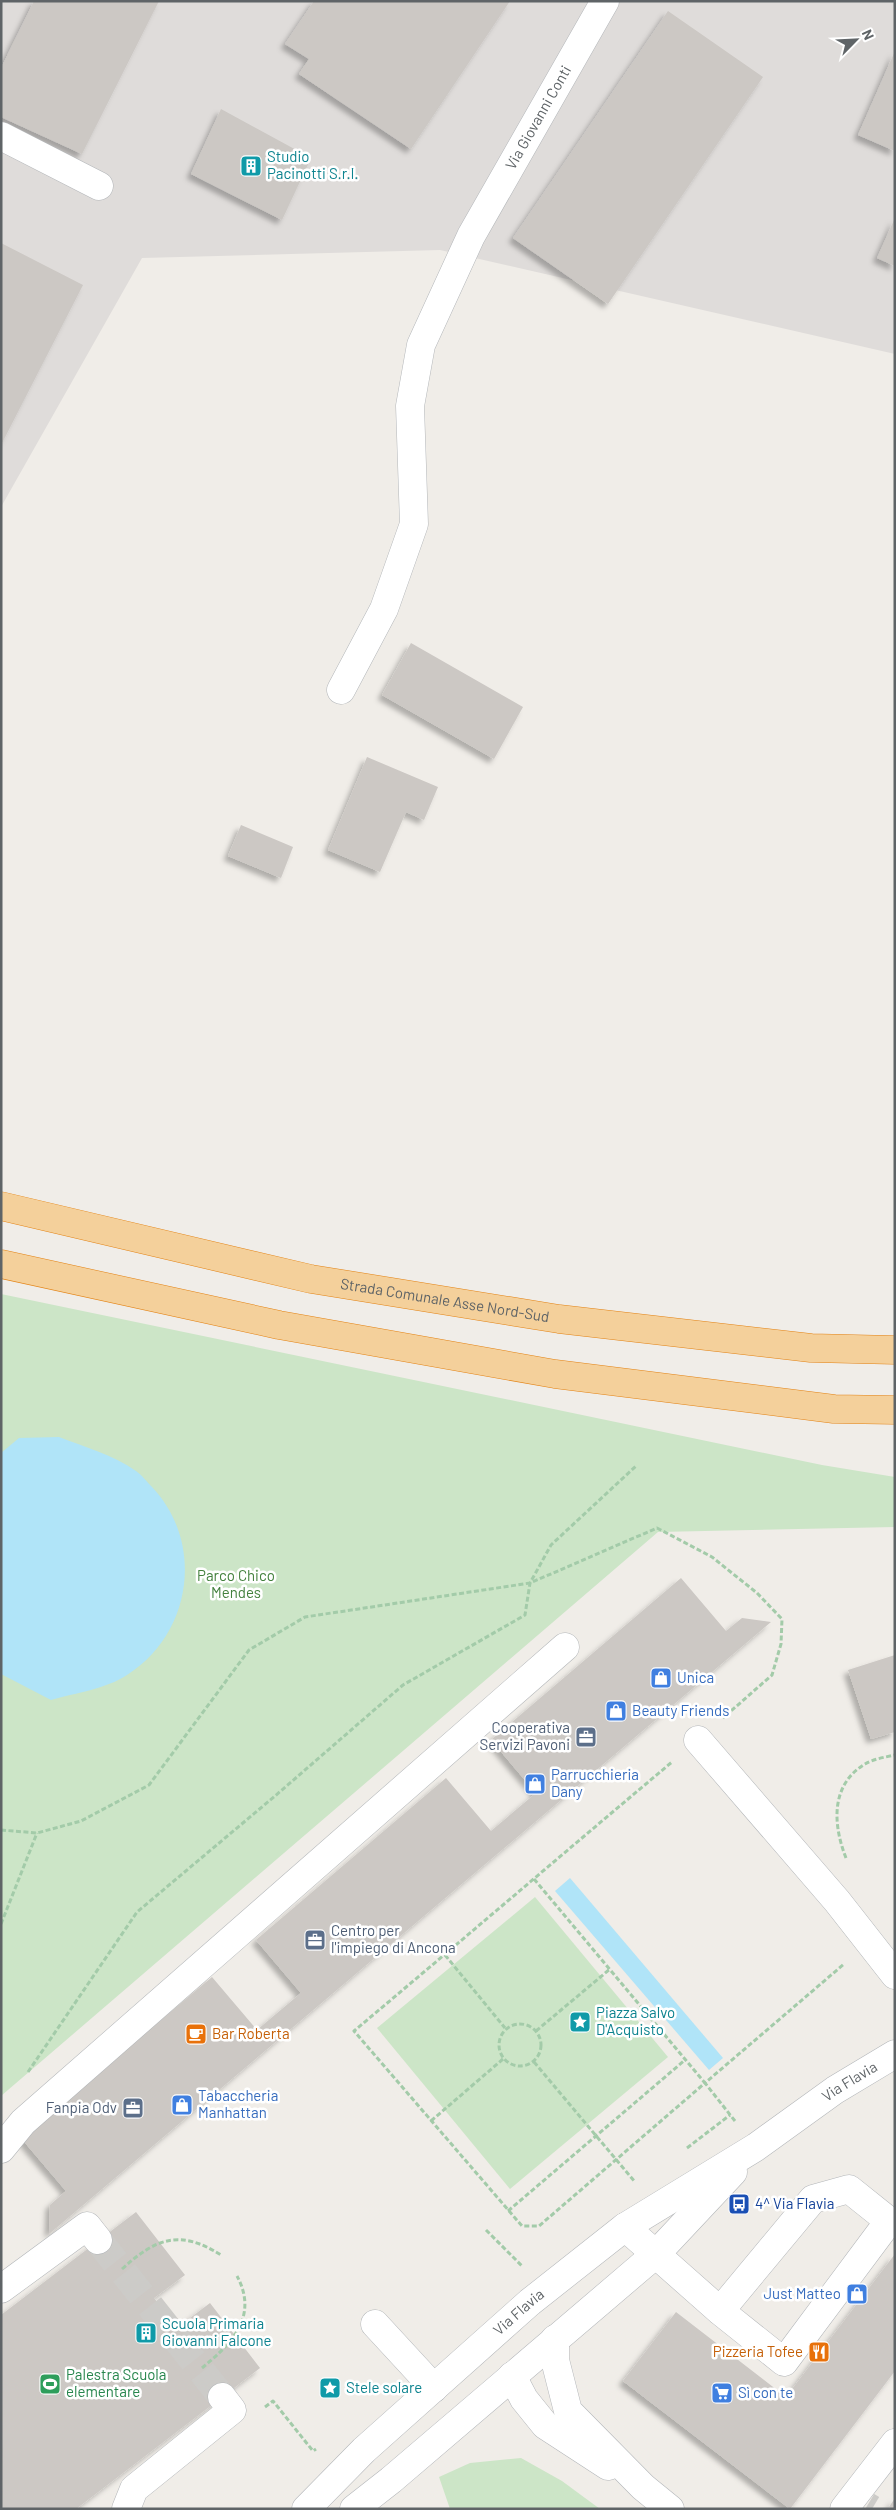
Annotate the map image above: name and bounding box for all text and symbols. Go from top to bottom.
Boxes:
north arrow [831,15,881,65]
text: N [859,27,878,42]
street label: Via Giovanni Conti [501,62,574,172]
place label: Studio Pacinotti S.r.l. [267,147,358,182]
building icon: Studio Pacinotti S.r.l. [239,154,263,178]
street label: Strada Comunale Asse Nord-Sud [339,1274,551,1325]
park label: Parco Chico Mendes [197,1566,275,1601]
shop icon: Unica [649,1666,673,1690]
place label: Unica [677,1668,714,1686]
shop icon: Beauty Friends [604,1699,628,1723]
place label: Beauty Friends [632,1701,729,1719]
place label: Cooperativa Servizi Pavoni [480,1718,570,1753]
office icon: Cooperativa Servizi Pavoni [574,1725,598,1749]
place label: Parrucchieria Dany [551,1765,639,1800]
shop icon: Parrucchieria Dany [523,1772,547,1796]
place label: Centro per l'impiego di Ancona [331,1921,456,1956]
office icon: Centro per l'impiego di Ancona [303,1928,327,1952]
place label: Piazza Salvo D'Acquisto [596,2003,675,2038]
place icon: Piazza Salvo D'Acquisto [568,2010,592,2034]
cafe icon: Bar Roberta [184,2022,208,2046]
place label: Bar Roberta [212,2024,290,2042]
street label: Via Flavia [818,2057,880,2105]
place label: Tabaccheria Manhattan [198,2086,278,2121]
shop icon: Tabaccheria Manhattan [170,2093,194,2117]
office icon: Fanpia Odv [121,2096,145,2120]
place label: Fanpia Odv [46,2098,117,2116]
bus stop icon: 4^ Via Flavia [727,2192,751,2216]
place label: 4^ Via Flavia [755,2194,835,2212]
shop icon: Just Matteo [845,2282,869,2306]
street label: Via Flavia [489,2284,547,2339]
place label: Just Matteo [763,2284,841,2302]
place label: Scuola Primaria Giovanni Falcone [162,2314,272,2349]
building icon: Scuola Primaria Giovanni Falcone [134,2321,158,2345]
restaurant icon: Pizzeria Tofee [807,2340,831,2364]
place label: Pizzeria Tofee [713,2342,803,2360]
place label: Palestra Scuola elementare [66,2365,166,2400]
sports icon: Palestra Scuola elementare [38,2372,62,2396]
place icon: Stele solare [318,2376,342,2400]
place label: Stele solare [346,2378,422,2396]
supermarket icon: Sì con te [710,2381,734,2405]
place label: Sì con te [738,2383,793,2401]

